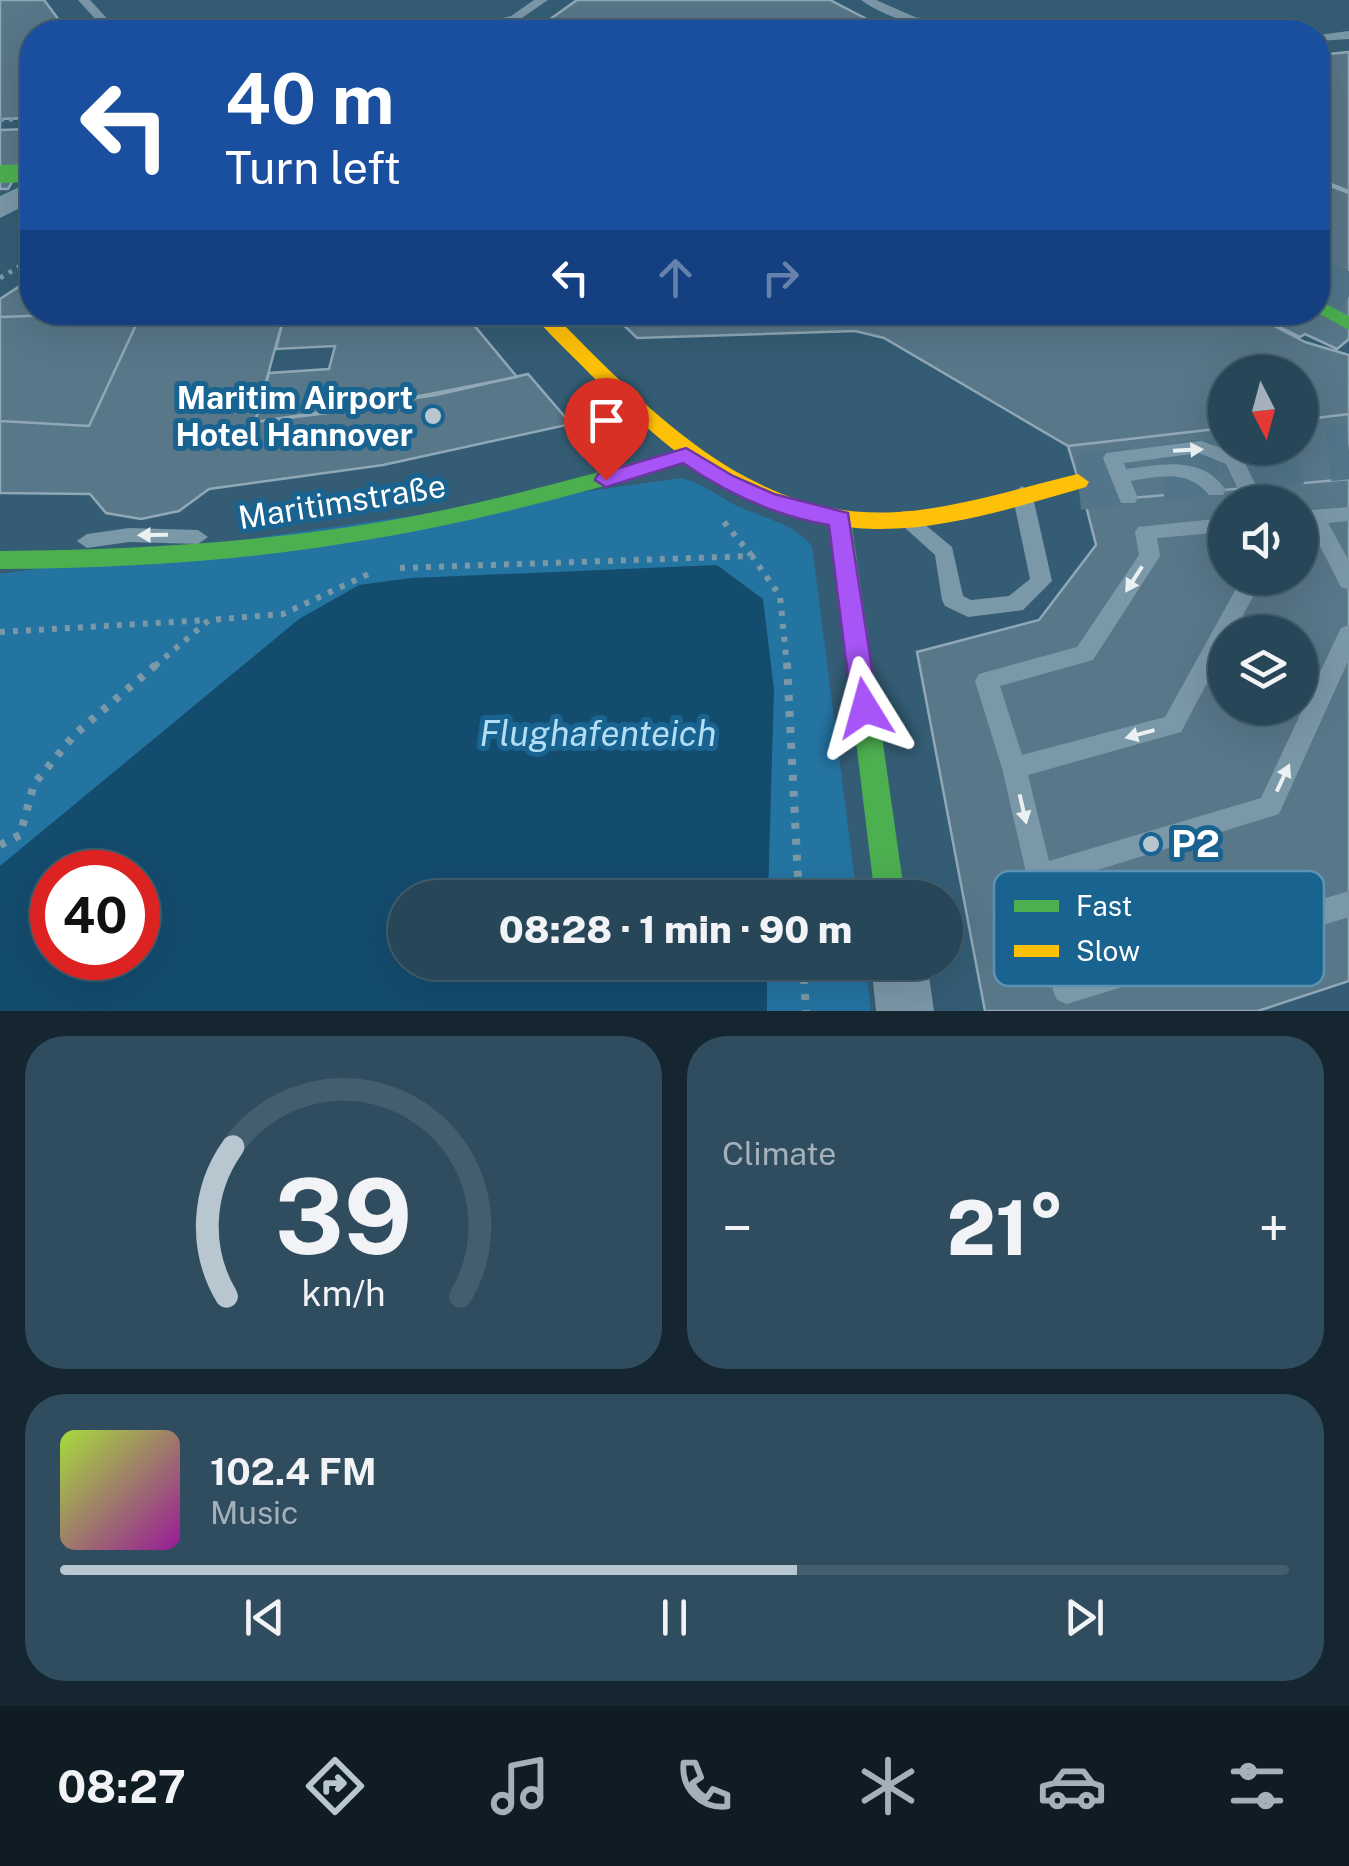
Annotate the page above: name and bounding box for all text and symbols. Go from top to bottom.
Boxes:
text: 40 m [225,57,395,140]
icon: left [60,60,190,190]
text: Turn left [225,141,401,194]
icon: left [543,250,598,305]
icon: ahead [648,250,703,305]
icon: right [753,250,808,305]
north arrow [1208,355,1318,465]
map controls [1208,355,1318,725]
pin [564,378,649,481]
place label: Maritim Airport Hotel Hannover [176,379,413,453]
icon: arrive [579,393,634,448]
marker: Maritim Airport Hotel Hannover [422,405,444,427]
one-way arrow [1173,442,1204,458]
street label: Maritimstraße [236,467,448,536]
button: sound [1208,485,1318,595]
one-way arrow [136,527,168,543]
one-way arrow [1126,565,1144,593]
button: layers [1208,615,1318,725]
position arrow [813,656,917,760]
water label: Flughafenteich [479,713,717,754]
one-way arrow [1124,726,1155,742]
one-way arrow [1274,763,1291,792]
one-way arrow [1016,794,1031,825]
place label: P2 [1171,821,1220,866]
marker: P2 [1140,833,1162,855]
speed limit sign: 40 [30,850,160,980]
legend [994,871,1324,986]
text: Fast [1076,889,1132,922]
text: 08:28 · 1 min · 90 m [499,907,852,952]
text: Slow [1076,934,1140,967]
text: Climate [722,1135,836,1172]
text: 39 [275,1155,412,1277]
text: 21° [947,1184,1064,1272]
text: − [722,1196,753,1260]
text: + [1259,1196,1289,1260]
text: km/h [301,1272,386,1314]
text: 102.4 FM [210,1449,377,1494]
text: Music [210,1494,298,1531]
icon: previous [237,1590,292,1645]
icon: pause [647,1590,702,1645]
icon: next [1057,1590,1112,1645]
icon: directions [300,1751,370,1821]
icon: music [485,1751,555,1821]
icon: phone [669,1751,739,1821]
icon: climate [853,1751,923,1821]
icon: car [1037,1751,1107,1821]
icon: filters [1222,1751,1292,1821]
text: 08:27 [57,1760,186,1813]

